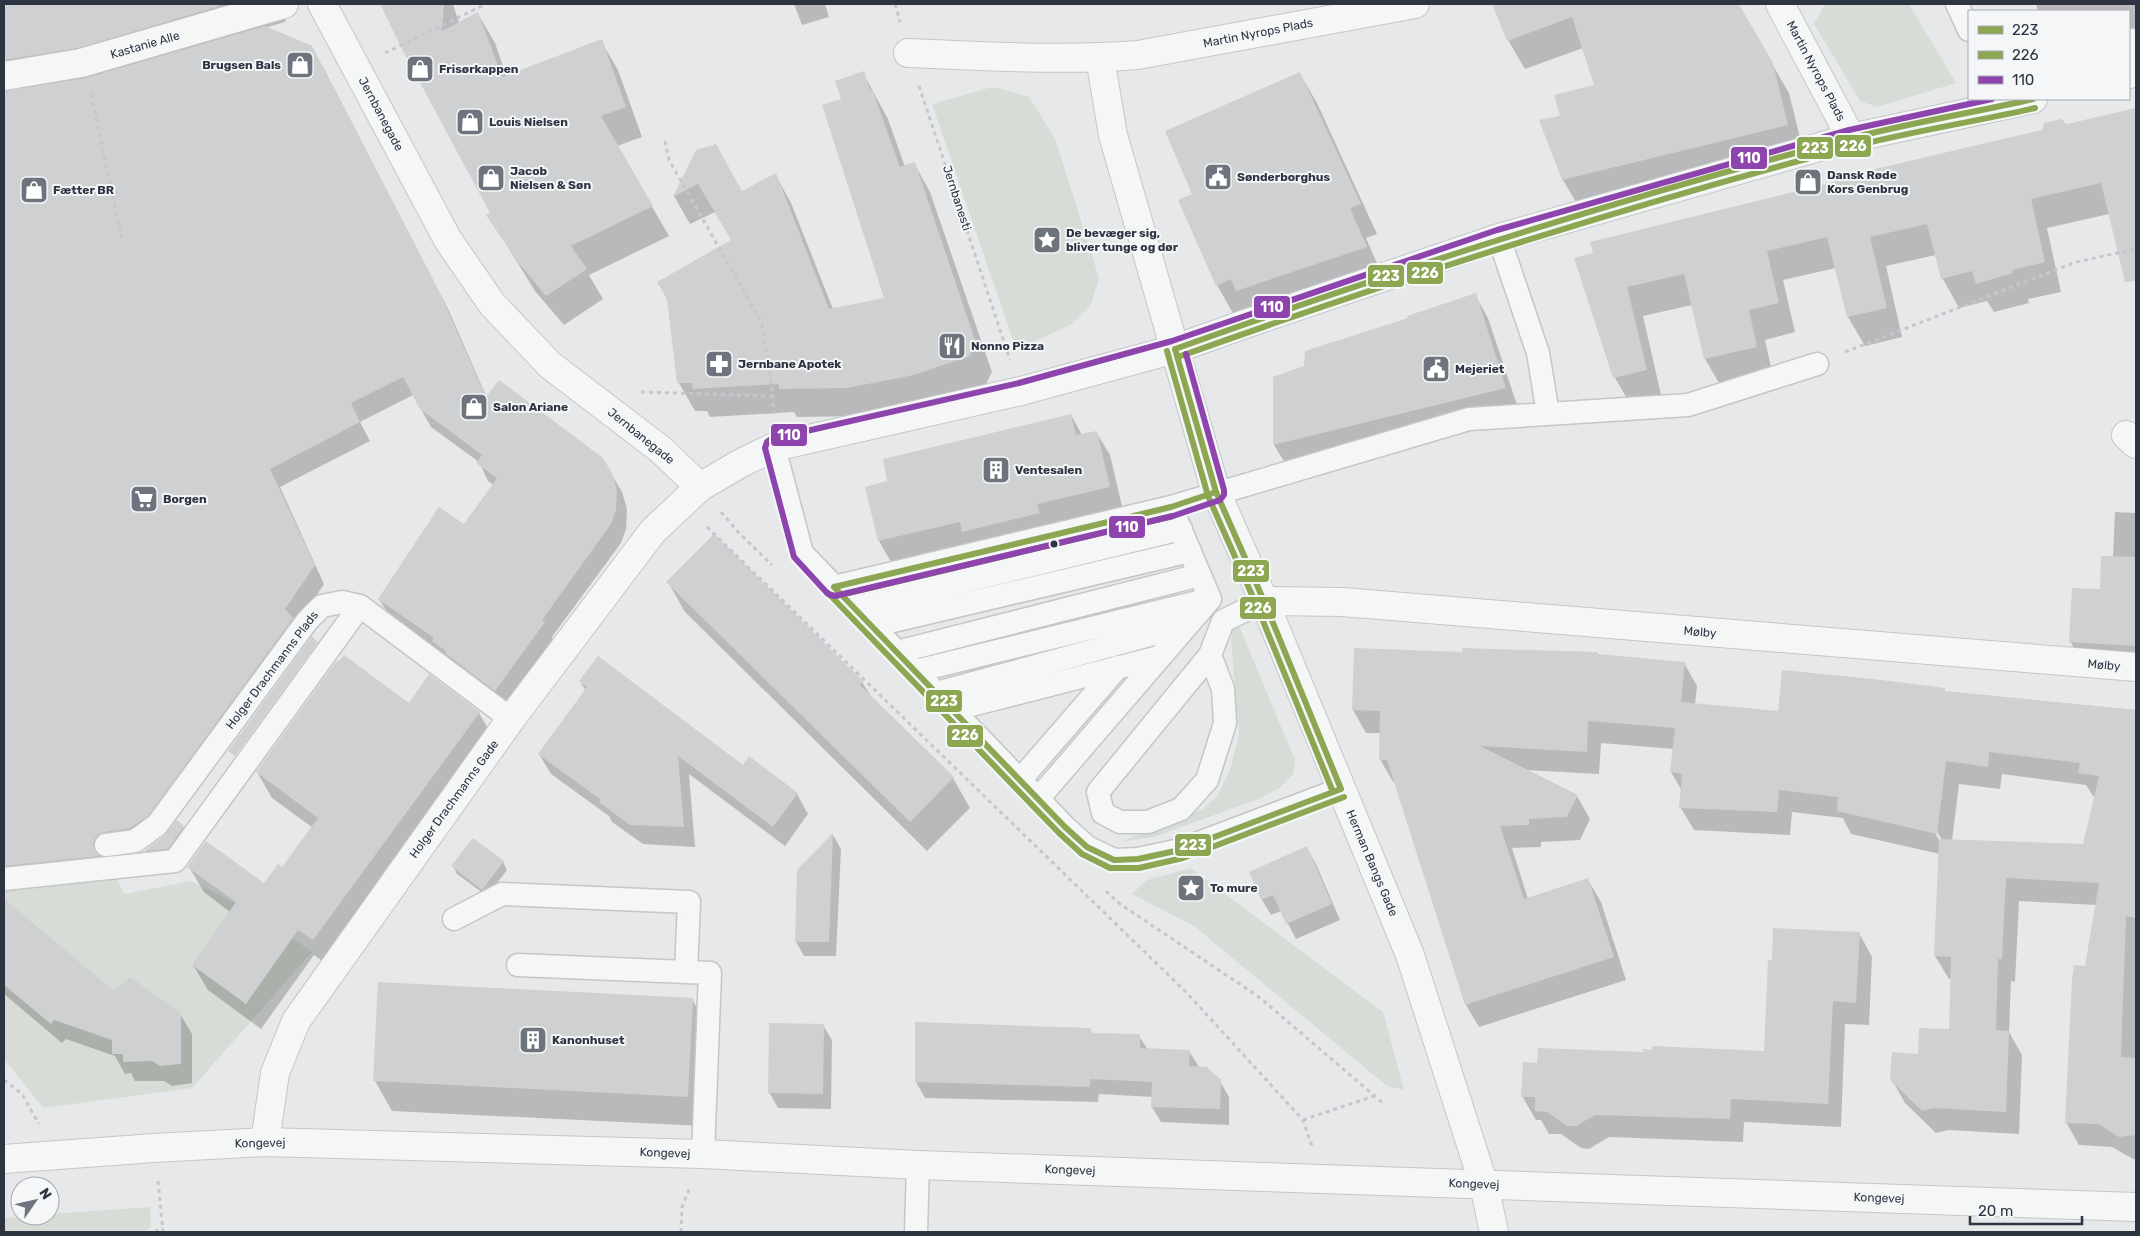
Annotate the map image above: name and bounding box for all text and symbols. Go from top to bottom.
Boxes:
legend [1968,10,2130,100]
street label: Martin Nyrops Plads [1202,15,1314,51]
street label: Martin Nyrops Plads [1784,18,1848,124]
text: 223 [2012,21,2039,39]
street label: Kastanie Alle [109,28,181,62]
text: 226 [2012,46,2039,64]
shop icon: Brugsen Bals [285,50,315,80]
shop icon: Frisørkappen [405,54,435,84]
place label: Brugsen Bals [202,58,281,72]
place label: Frisørkappen [439,62,519,76]
text: 110 [2012,71,2034,89]
street label: Jernbanegade [356,75,406,154]
shop icon: Louis Nielsen [455,107,485,137]
place label: Louis Nielsen [489,115,568,129]
line badge: 226 [1834,134,1872,158]
line badge: 223 [1796,136,1834,160]
text: 226 [1839,138,1867,155]
text: 223 [1801,140,1829,157]
line badge: 110 [1730,146,1768,170]
text: 110 [1737,150,1761,167]
public building icon: Sønderborghus [1203,162,1233,192]
shop icon: Jacob Nielsen & Søn [476,163,506,193]
place label: Jacob Nielsen & Søn [510,164,591,192]
street label: Jernbanesti [940,164,974,232]
shop icon: Dansk Røde Kors Genbrug [1793,167,1823,197]
place label: Dansk Røde Kors Genbrug [1827,168,1908,196]
place label: Sønderborghus [1237,170,1331,184]
shop icon: Fætter BR [19,175,49,205]
place label: Fætter BR [53,183,114,197]
place icon: De bevæger sig, bliver tunge og dør [1032,225,1062,255]
place label: De bevæger sig, bliver tunge og dør [1066,226,1179,254]
line badge: 226 [1406,261,1444,285]
line badge: 223 [1367,264,1405,288]
text: 226 [1411,265,1439,282]
text: 223 [1372,268,1400,285]
line badge: 110 [1253,295,1291,319]
text: 110 [1260,299,1284,316]
restaurant icon: Nonno Pizza [937,331,967,361]
place label: Nonno Pizza [971,339,1044,353]
pharmacy icon: Jernbane Apotek [704,349,734,379]
public building icon: Mejeriet [1421,354,1451,384]
place label: Jernbane Apotek [738,357,841,371]
place label: Mejeriet [1455,362,1505,376]
shop icon: Salon Ariane [459,392,489,422]
place label: Salon Ariane [493,400,568,414]
street label: Jernbanegade [605,405,677,467]
line badge: 110 [770,423,808,447]
text: 110 [777,427,801,444]
building icon: Ventesalen [981,455,1011,485]
place label: Ventesalen [1015,463,1082,477]
supermarket icon: Borgen [129,484,159,514]
place label: Borgen [163,492,207,506]
line badge: 110 [1108,515,1146,539]
text: 110 [1115,519,1139,536]
unlabelled marker [1049,539,1059,549]
line badge: 223 [1232,559,1270,583]
text: 223 [1237,563,1265,580]
line badge: 226 [1239,596,1277,620]
text: 226 [1244,600,1272,617]
street label: Holger Drachmanns Plads [223,608,321,732]
street label: Mølby [1683,624,1717,640]
street label: Mølby [2087,657,2121,673]
line badge: 223 [925,689,963,713]
text: 223 [930,693,958,710]
line badge: 226 [946,724,984,748]
text: 226 [951,727,979,744]
street label: Holger Drachmanns Gade [407,737,502,861]
street label: Herman Bangs Gade [1343,808,1401,919]
line badge: 223 [1174,833,1212,857]
text: 223 [1179,837,1207,854]
place icon: To mure [1176,873,1206,903]
place label: To mure [1210,881,1258,895]
building icon: Kanonhuset [518,1025,548,1055]
place label: Kanonhuset [552,1033,625,1047]
street label: Kongevej [234,1136,286,1150]
street label: Kongevej [639,1145,691,1161]
street label: Kongevej [1044,1162,1096,1178]
north arrow [10,1176,60,1226]
street label: Kongevej [1448,1176,1500,1192]
text: N [35,1185,55,1203]
street label: Kongevej [1853,1190,1905,1206]
scale bar [1970,1194,2082,1226]
text: 20 m [1978,1202,2013,1220]

